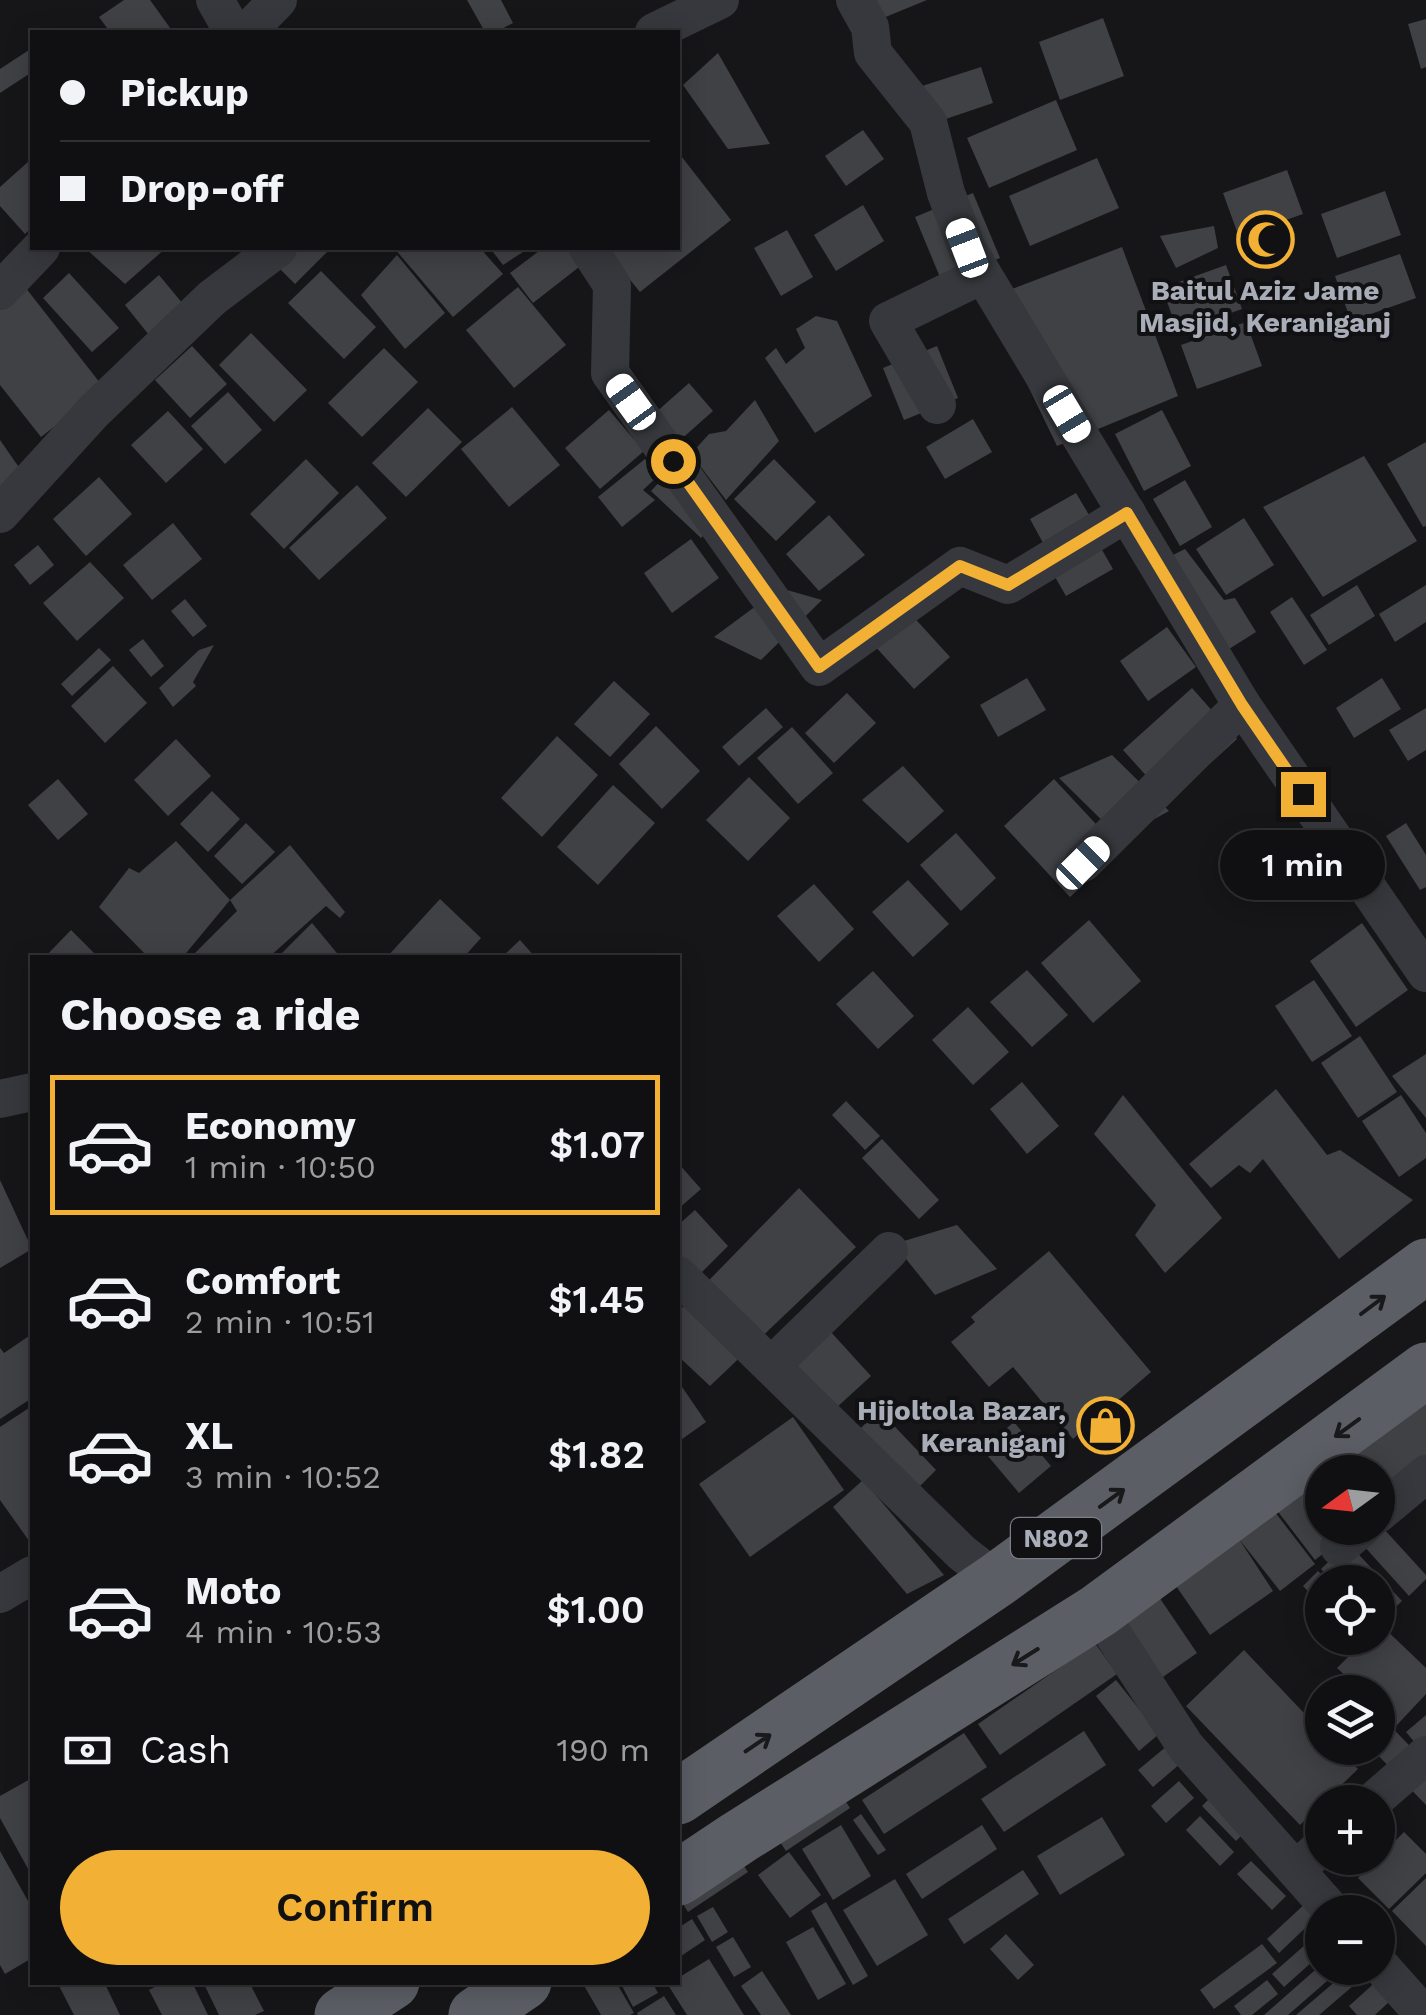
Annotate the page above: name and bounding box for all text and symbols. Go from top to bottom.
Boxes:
text: Pickup [120,71,249,115]
text: Drop-off [120,167,284,211]
mosque icon: Baitul Aziz Jame Masjid, Keraniganj [1235,209,1295,269]
car [942,215,992,281]
place label: Baitul Aziz Jame Masjid, Keraniganj [1139,274,1391,339]
car [601,369,661,435]
car [1039,381,1095,447]
route start [651,439,696,484]
route end [1281,772,1326,817]
callout: 1 min [1220,829,1386,899]
car [1051,831,1115,895]
text: 1 min [1261,846,1344,884]
text: Choose a ride [60,988,360,1041]
icon: car [65,1100,155,1190]
text: Economy [185,1104,356,1148]
text: $1.07 [549,1123,645,1167]
text: 1 min · 10:50 [185,1148,376,1186]
icon: car [65,1255,155,1345]
text: Comfort [185,1259,340,1303]
text: $1.45 [548,1278,645,1322]
one-way arrow [1359,1295,1387,1316]
text: 2 min · 10:51 [185,1303,375,1341]
place label: Hijoltola Bazar, Keraniganj [857,1394,1066,1459]
shop icon: Hijoltola Bazar, Keraniganj [1075,1396,1135,1456]
icon: car [65,1410,155,1500]
text: XL [185,1414,233,1458]
one-way arrow [1334,1417,1361,1438]
text: $1.82 [548,1433,645,1477]
north arrow [1305,1455,1395,1545]
map controls [1305,1455,1395,1985]
text: 3 min · 10:52 [185,1458,381,1496]
one-way arrow [1097,1487,1125,1508]
road number: N802 [1011,1518,1101,1558]
icon: car [65,1565,155,1655]
button: locate [1305,1565,1395,1655]
text: Moto [185,1569,281,1613]
text: $1.00 [547,1588,645,1632]
text: 4 min · 10:53 [185,1613,382,1651]
one-way arrow [1012,1646,1040,1667]
button: layers [1305,1675,1395,1765]
icon: cash [60,1723,115,1778]
text: Cash [140,1728,231,1772]
text: 190 m [556,1731,650,1769]
one-way arrow [744,1733,772,1754]
button: + [1305,1785,1395,1875]
button: Confirm [60,1850,650,1965]
button: − [1305,1895,1395,1985]

